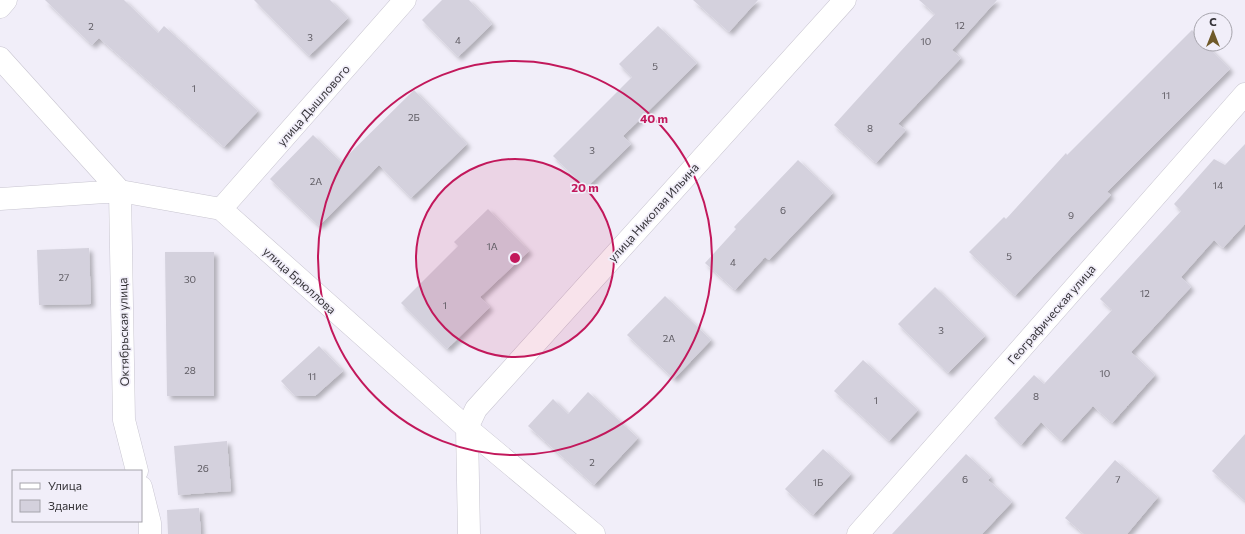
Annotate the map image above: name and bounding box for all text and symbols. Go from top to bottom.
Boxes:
north arrow [1193,12,1233,52]
text: С [1209,15,1217,28]
house number: 12 [955,19,965,31]
house number: 2 [88,20,94,32]
house number: 3 [307,31,313,43]
house number: 4 [455,34,461,46]
house number: 10 [921,35,931,47]
house number: 5 [652,60,658,72]
street label: улица Дышлового [274,61,352,149]
house number: 1 [192,82,196,94]
house number: 11 [1162,89,1170,101]
house number: 2Б [408,111,420,123]
text: 40 m [640,111,668,125]
house number: 8 [867,122,873,134]
house number: 3 [589,144,595,156]
street label: улица Николая Ильина [605,160,701,264]
house number: 2А [310,175,322,187]
house number: 14 [1213,179,1223,191]
text: 20 m [571,180,599,194]
house number: 6 [780,204,786,216]
house number: 9 [1068,209,1074,221]
house number: 1А [486,240,498,252]
street label: улица Брюллова [261,244,339,316]
house number: 5 [1006,250,1012,262]
centre of rings [508,251,522,265]
house number: 4 [730,256,736,268]
street label: Географическая улица [1004,262,1098,366]
house number: 27 [59,271,69,283]
house number: 30 [184,273,196,285]
street label: Октябрьская улица [115,278,131,386]
house number: 12 [1140,287,1150,299]
house number: 1 [443,299,447,311]
house number: 3 [938,324,944,336]
house number: 2А [663,332,675,344]
house number: 28 [184,364,196,376]
house number: 10 [1100,367,1110,379]
house number: 11 [308,370,316,382]
house number: 8 [1033,390,1039,402]
house number: 1 [874,394,878,406]
house number: 2 [589,456,595,468]
house number: 26 [197,462,209,474]
legend [12,470,142,522]
house number: 6 [962,473,968,485]
house number: 7 [1115,473,1121,485]
house number: 1Б [813,476,823,488]
text: Улица [48,478,82,492]
text: Здание [48,498,88,512]

